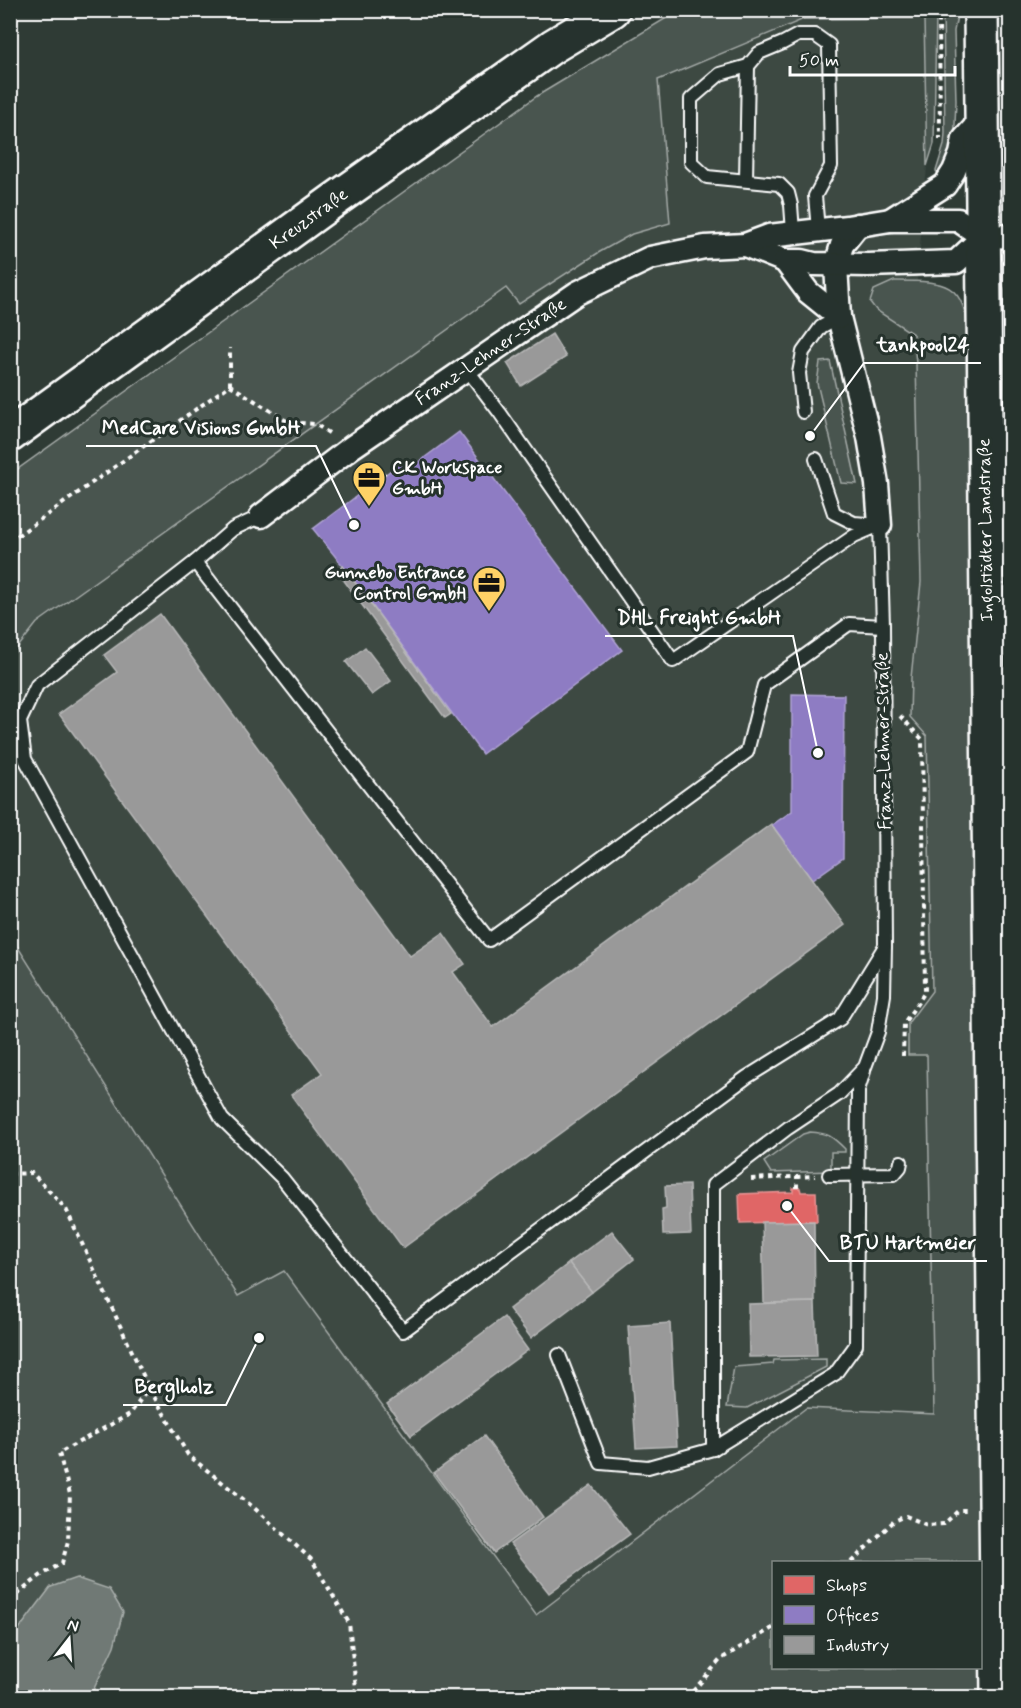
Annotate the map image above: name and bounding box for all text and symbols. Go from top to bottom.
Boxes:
scale bar [790,39,955,77]
text: 50 m [799,49,839,73]
street label: Kreuzstraße [265,182,353,256]
street label: Franz-Lehner-Straße [411,292,571,412]
callout: tankpool24 [864,325,981,363]
text: tankpool24 [875,332,970,359]
callout: MedCare Visions GmbH [86,408,316,446]
text: MedCare Visions GmbH [102,415,301,442]
street label: Ingolstädter Landstraße [972,438,1002,622]
place label: CK Workspace GmbH [392,456,502,501]
office icon: CK Workspace GmbH [351,460,387,507]
place label: Gunnebo Entrance Control GmbH [324,561,467,606]
office icon: Gunnebo Entrance Control GmbH [471,565,507,612]
callout: DHL Freight GmbH [605,598,793,636]
text: DHL Freight GmbH [617,605,781,632]
street label: Franz-Lehner-Straße [870,652,898,830]
callout: BTU Hartmeier [829,1223,987,1261]
text: BTU Hartmeier [840,1230,977,1257]
callout: Berglholz [123,1367,226,1405]
text: Berglholz [135,1374,214,1403]
legend [772,1561,982,1669]
text: Shops [826,1574,867,1598]
text: Offices [826,1604,879,1628]
north arrow [39,1609,99,1669]
text: N [65,1614,81,1638]
text: Industry [826,1634,889,1658]

